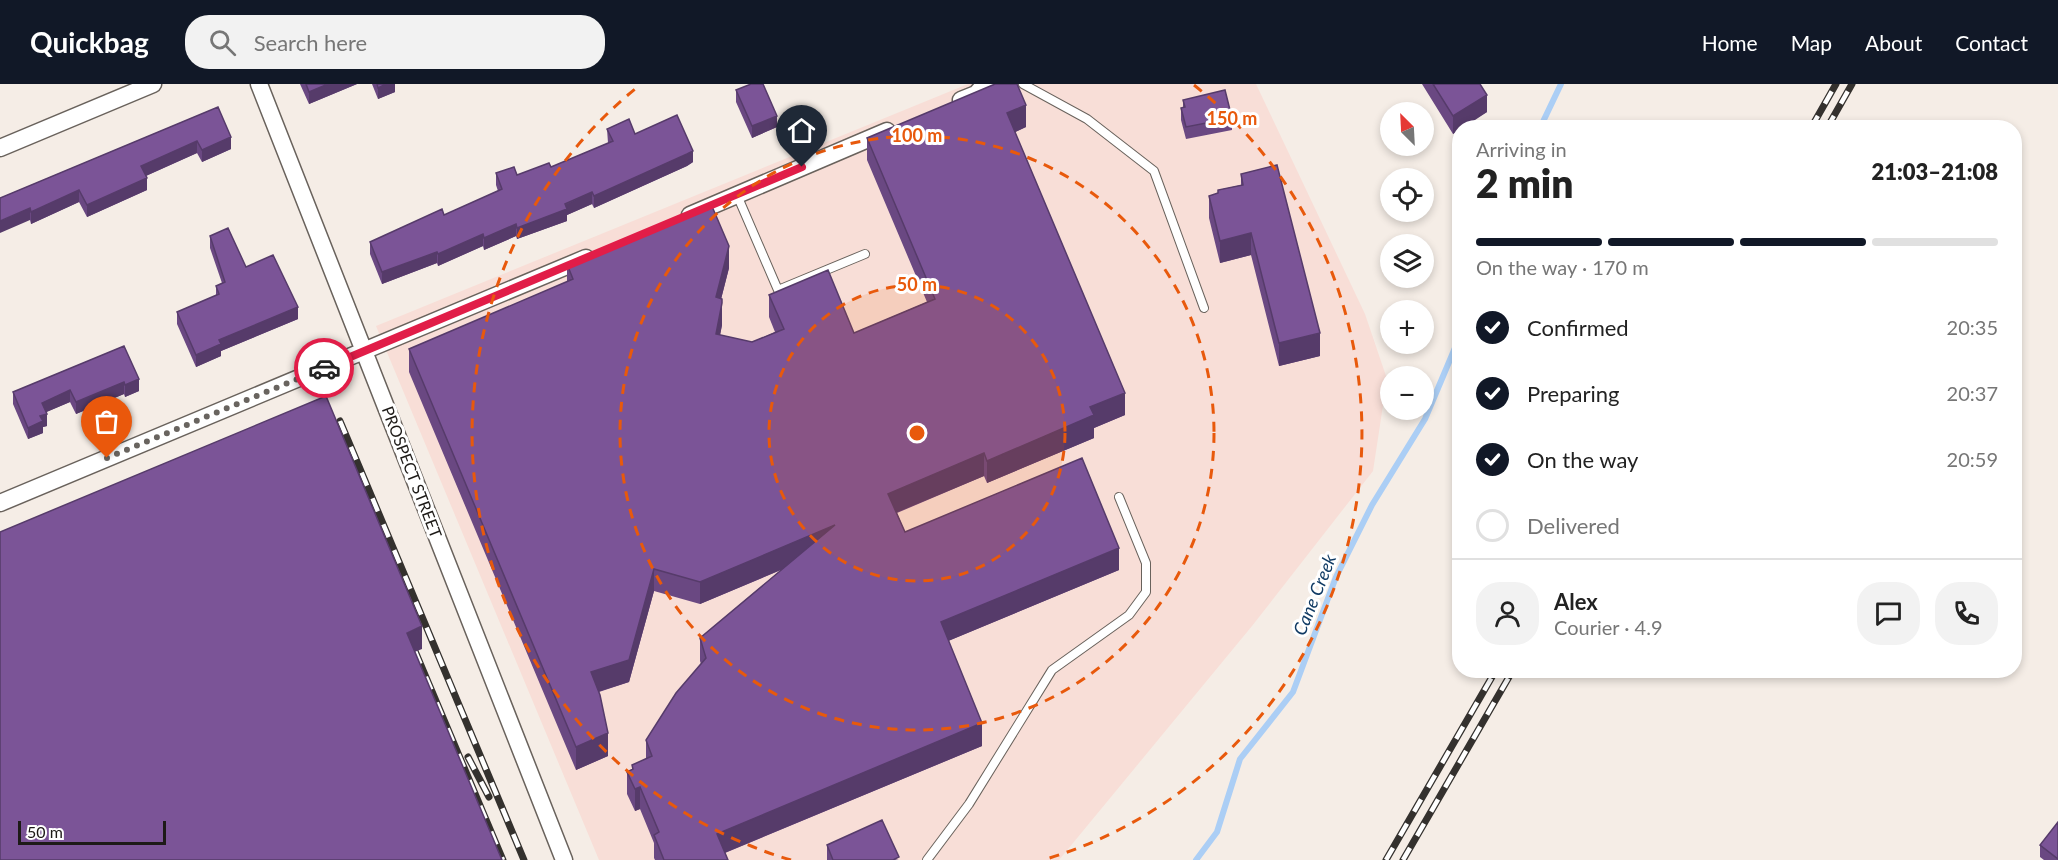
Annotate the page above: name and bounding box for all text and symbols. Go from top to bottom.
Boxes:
search box [185,15,605,69]
text: Quickbag [30,25,149,59]
icon: search [206,26,239,59]
text: Search here [254,29,367,56]
text: Home [1702,30,1758,55]
text: Map [1791,30,1832,55]
text: About [1865,30,1922,55]
text: Contact [1955,30,2028,55]
north arrow [1380,102,1434,156]
map controls [1380,102,1434,420]
pin [776,105,827,167]
text: 150 m [1207,107,1257,129]
icon: home [785,114,818,147]
text: 100 m [892,124,942,146]
text: Arriving in [1476,137,1567,161]
text: 21:03–21:08 [1872,158,1998,185]
text: 2 min [1476,160,1573,206]
button: locate [1380,168,1434,222]
button: layers [1380,234,1434,288]
text: On the way · 170 m [1476,255,1649,279]
text: 50 m [897,273,937,295]
button: + [1380,300,1434,354]
icon: check [1476,311,1509,344]
text: Confirmed [1527,314,1629,341]
text: 20:35 [1947,315,1998,339]
courier [294,338,354,398]
icon: car [308,352,341,385]
button: − [1380,366,1434,420]
icon: check [1476,377,1509,410]
text: Preparing [1527,380,1619,407]
text: 20:37 [1947,381,1998,405]
pin [81,396,132,458]
street label: PROSPECT STREET [379,403,447,541]
icon: bag [90,405,123,438]
centre of rings [907,423,927,443]
icon: check [1476,443,1509,476]
text: On the way [1527,446,1638,473]
text: 20:59 [1947,447,1998,471]
text: Delivered [1527,512,1620,539]
water label: Cane Creek [1288,551,1340,638]
button: person [1476,582,1539,645]
button: chat [1857,582,1920,645]
button: phone [1935,582,1998,645]
text: Alex [1554,588,1598,615]
text: Courier · 4.9 [1554,615,1663,639]
scale bar [18,818,166,846]
text: 50 m [27,822,63,841]

